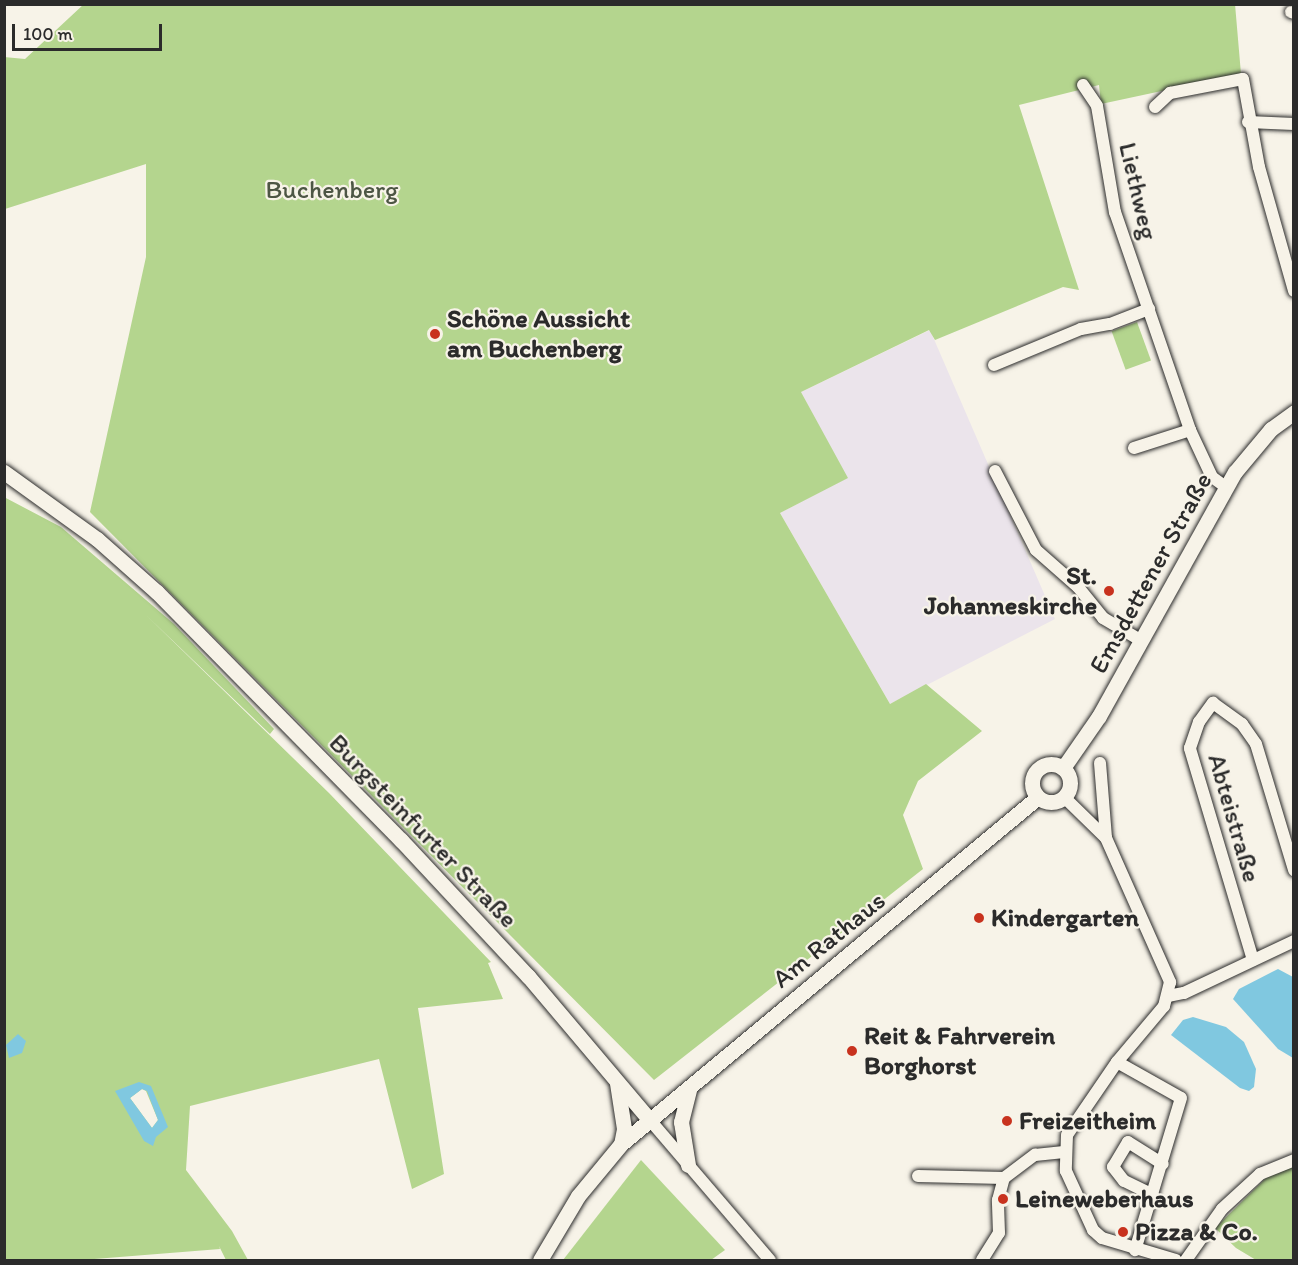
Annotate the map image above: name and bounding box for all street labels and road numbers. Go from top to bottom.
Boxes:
street label: Liethweg [1112,139,1164,243]
street label: Emsdettener Straße [1083,467,1219,679]
street label: Burgsteinfurter Straße [322,727,524,935]
street label: Abteistraße [1201,750,1267,886]
street label: Am Rathaus [767,885,891,995]

